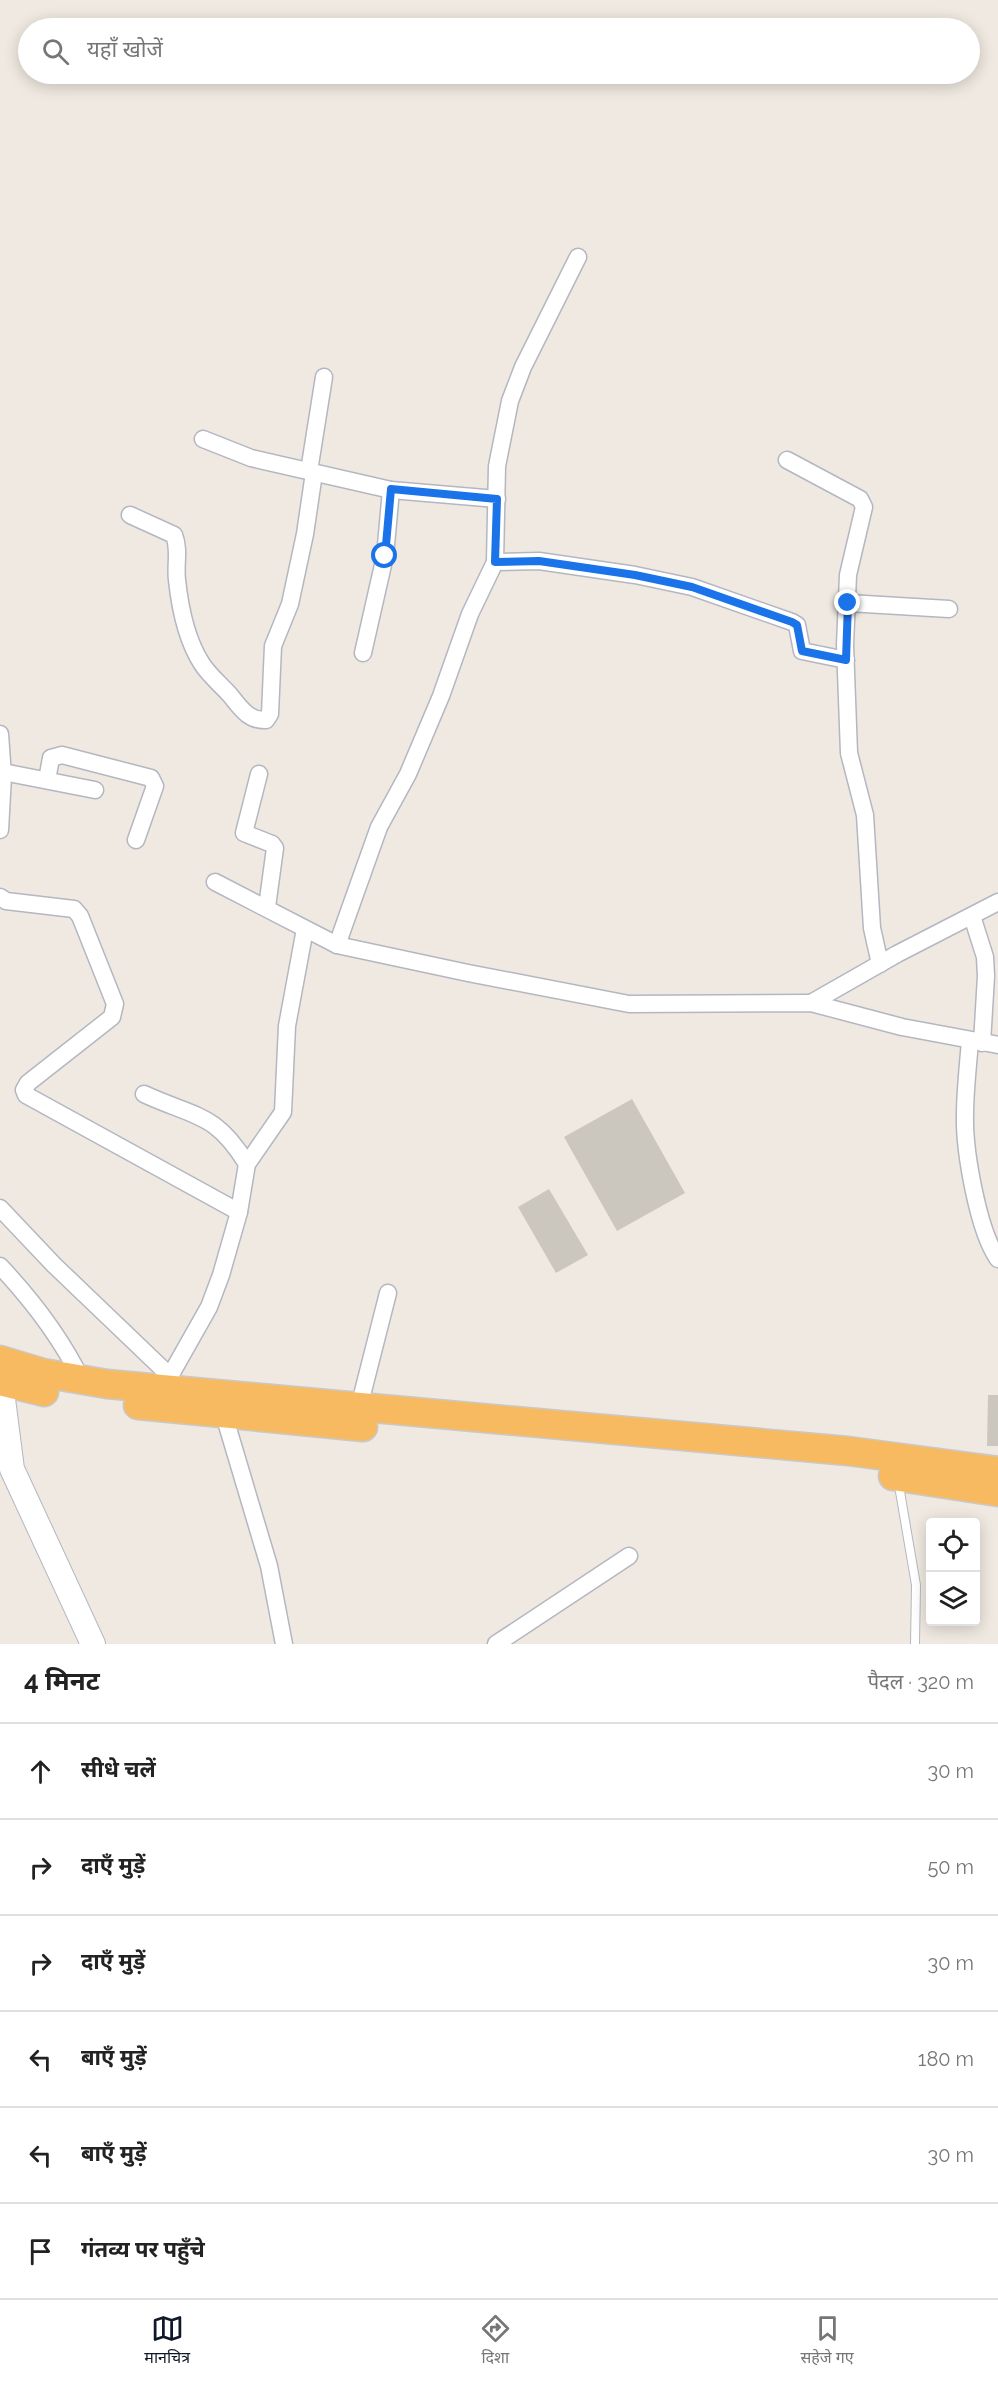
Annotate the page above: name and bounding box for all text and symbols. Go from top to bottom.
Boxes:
search box [18,18,980,84]
icon: search [39,35,72,68]
text: यहाँ खोजें [87,36,163,62]
route start [371,542,397,568]
route end [834,589,860,615]
map controls [926,1518,980,1626]
button: locate [926,1518,980,1572]
button: layers [926,1572,980,1626]
text: 4 मिनट [24,1666,100,1696]
text: पैदल · 320 m [868,1670,974,1694]
icon: ahead [24,1755,57,1788]
text: सीधे चलें [81,1756,156,1782]
text: 30 m [928,1759,974,1783]
icon: right [24,1851,57,1884]
text: दाएँ मुड़ें [81,1852,145,1878]
text: 50 m [927,1855,974,1879]
icon: right [24,1947,57,1980]
text: दाएँ मुड़ें [81,1948,145,1974]
text: 30 m [928,1951,974,1975]
icon: left [24,2043,57,2076]
text: बाएँ मुड़ें [81,2044,147,2070]
text: 180 m [918,2047,974,2071]
icon: left [24,2139,57,2172]
text: बाएँ मुड़ें [81,2140,147,2166]
text: 30 m [928,2143,974,2167]
icon: arrive [24,2235,57,2268]
text: गंतव्य पर पहुँचे [81,2236,205,2262]
tab: मानचित्र [144,2312,190,2370]
tab: दिशा [479,2312,512,2370]
tab: सहेजे गए [800,2312,854,2370]

